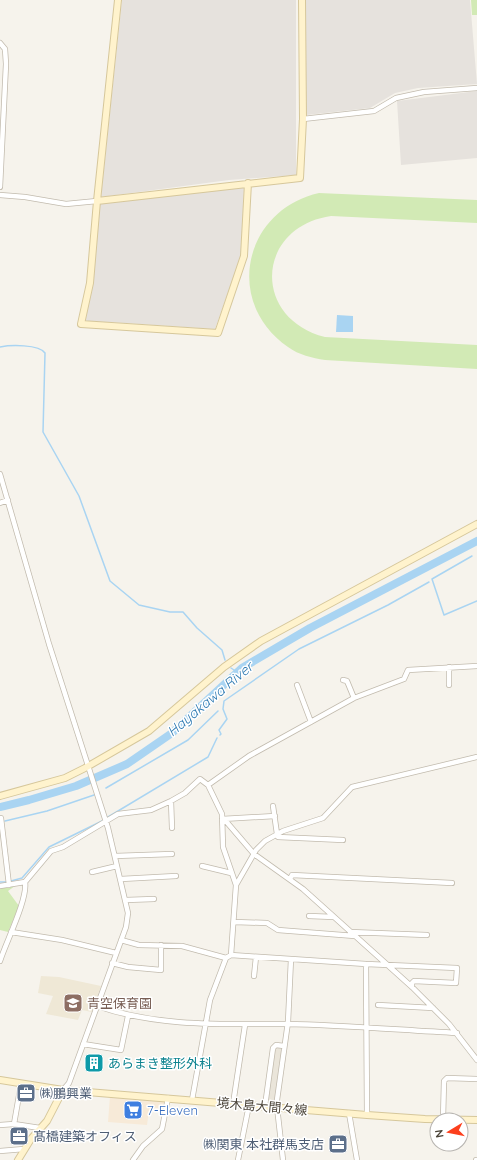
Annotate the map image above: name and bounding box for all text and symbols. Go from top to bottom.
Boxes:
water label: Hayakawa River [163,657,258,740]
school or university icon: 青空保育園 [62,992,84,1014]
place label: 青空保育園 [87,995,152,1011]
building icon: あらまき整形外科 [83,1052,105,1074]
place label: あらまき整形外科 [108,1055,212,1071]
office icon: ㈱鵬興業 [15,1082,37,1104]
place label: ㈱鵬興業 [40,1085,92,1101]
street label: 境木島大間々線 [216,1094,308,1118]
supermarket icon: 7-Eleven [122,1099,144,1121]
place label: 7-Eleven [147,1102,198,1118]
north arrow [429,1112,469,1152]
office icon: 髙橋建築オフィス [8,1125,30,1147]
place label: 髙橋建築オフィス [33,1128,137,1144]
text: N [432,1129,447,1139]
office icon: ㈱関東 本社群馬支店 [327,1133,349,1155]
place label: ㈱関東 本社群馬支店 [203,1136,324,1152]

